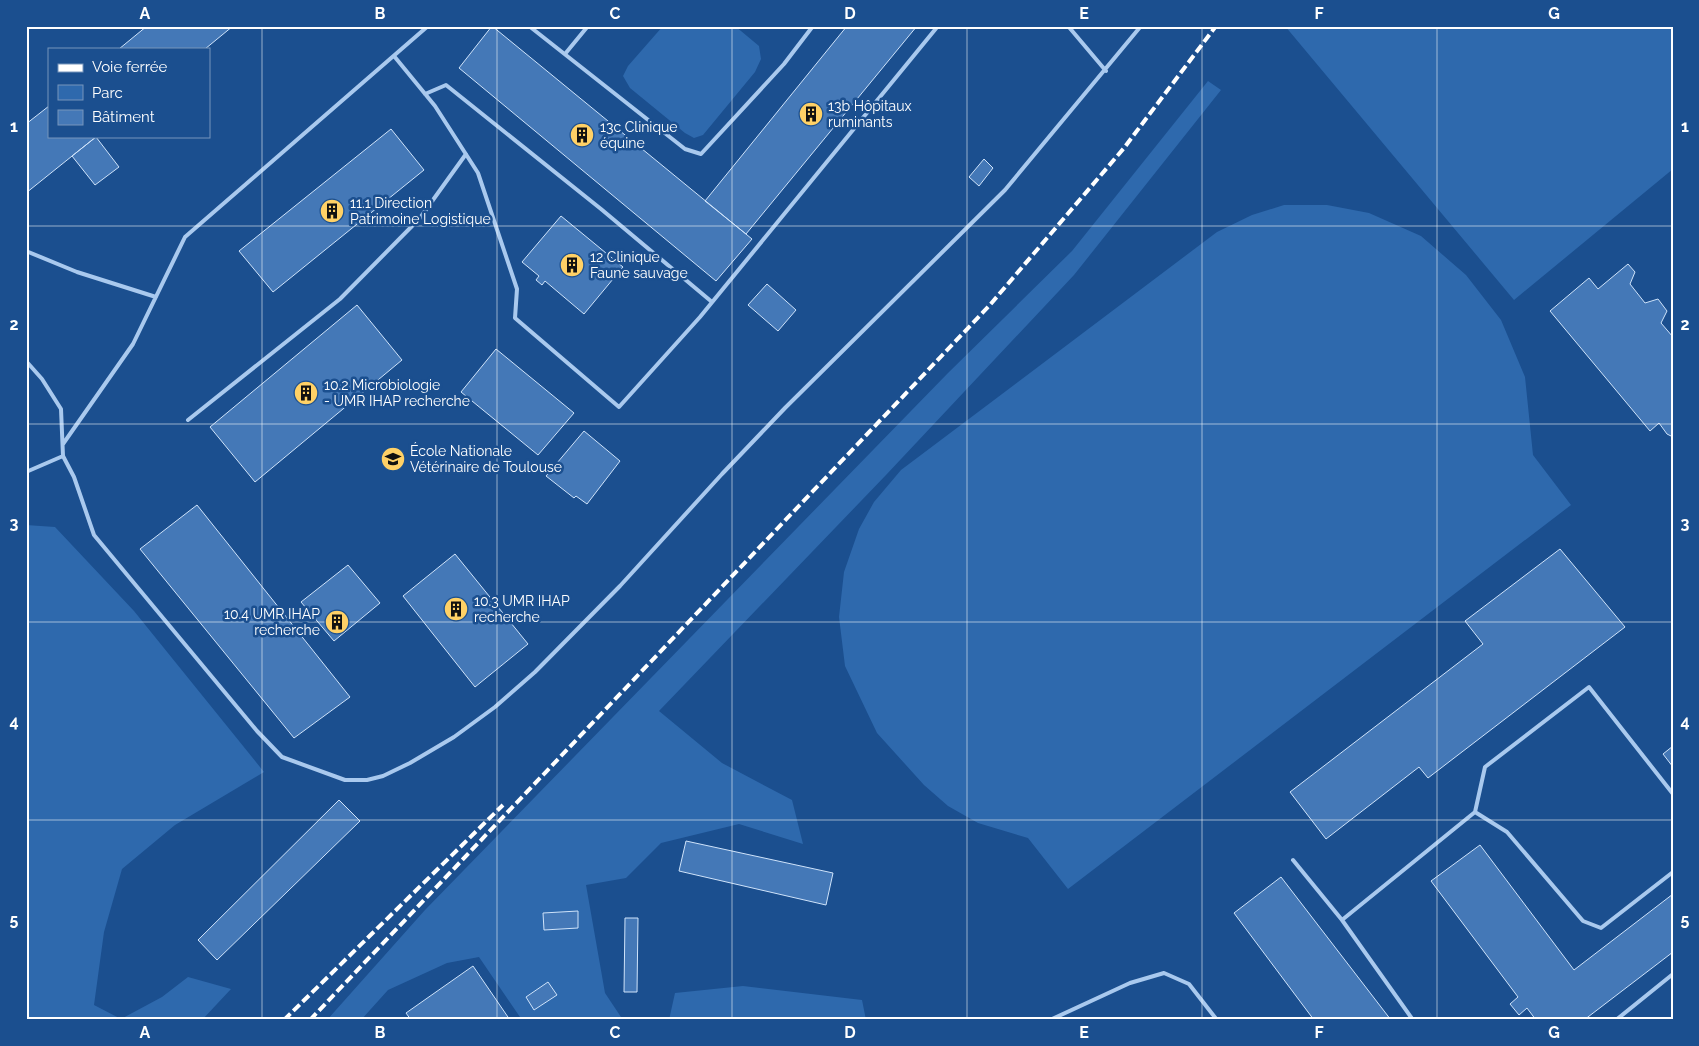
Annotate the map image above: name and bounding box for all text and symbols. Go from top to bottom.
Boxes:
text: A [140,4,151,23]
text: B [375,4,386,23]
text: C [610,4,621,23]
text: D [844,4,856,23]
text: E [1079,4,1089,23]
text: F [1314,4,1324,23]
text: G [1548,4,1560,23]
legend [48,48,210,138]
text: Voie ferrée [92,58,168,76]
text: Parc [92,84,123,102]
place label: 13b Hôpitaux ruminants [828,98,912,130]
building icon: 13b Hôpitaux ruminants [798,101,824,127]
text: Bâtiment [92,108,155,126]
text: 1 [10,117,18,136]
text: 1 [1681,117,1689,136]
place label: 13c Clinique équine [600,119,678,151]
building icon: 13c Clinique équine [569,122,595,148]
place label: 11.1 Direction Patrimoine Logistique [350,195,491,227]
building icon: 11.1 Direction Patrimoine Logistique [319,198,345,224]
place label: 12 Clinique Faune sauvage [590,249,688,281]
building icon: 12 Clinique Faune sauvage [559,252,585,278]
text: 2 [9,315,19,334]
text: 2 [1680,315,1690,334]
place label: 10.2 Microbiologie - UMR IHAP recherche [324,377,470,409]
building icon: 10.2 Microbiologie - UMR IHAP recherche [293,380,319,406]
place label: École Nationale Vétérinaire de Toulouse [410,442,562,475]
school or university icon: École Nationale Vétérinaire de Toulouse [380,446,406,472]
text: 3 [10,514,19,533]
text: 3 [1681,514,1690,533]
place label: 10.3 UMR IHAP recherche [474,593,570,625]
building icon: 10.3 UMR IHAP recherche [443,596,469,622]
place label: 10.4 UMR IHAP recherche [224,606,320,638]
building icon: 10.4 UMR IHAP recherche [324,609,350,635]
text: 4 [9,712,19,731]
text: 4 [1680,712,1690,731]
text: 5 [10,910,19,929]
text: 5 [1681,910,1690,929]
text: A [140,1023,151,1042]
text: B [375,1023,386,1042]
text: C [610,1023,621,1042]
text: D [844,1023,856,1042]
text: E [1079,1023,1089,1042]
text: F [1314,1023,1324,1042]
text: G [1548,1023,1560,1042]

